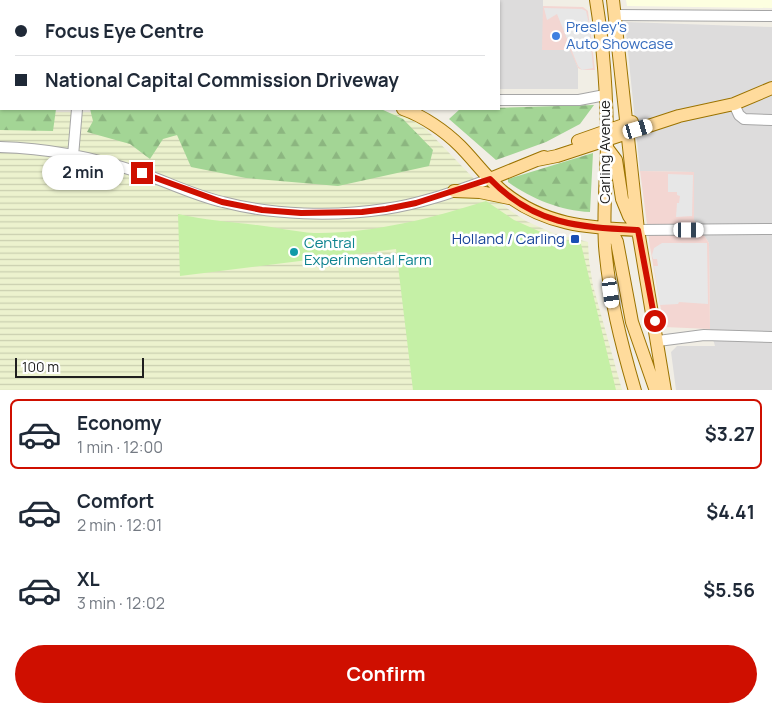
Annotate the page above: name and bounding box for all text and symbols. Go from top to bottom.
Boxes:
place label: Presley's Auto Showcase [566,16,673,54]
text: Focus Eye Centre [45,18,204,44]
marker: Presley's Auto Showcase [550,30,562,42]
text: National Capital Commission Driveway [45,67,399,93]
street label: Carling Avenue [594,100,615,204]
car [621,118,654,140]
callout: 2 min [42,156,124,190]
text: 2 min [62,161,104,183]
route end [131,162,153,184]
car [674,223,704,238]
place label: Holland / Carling [452,228,565,249]
place label: Central Experimental Farm [304,232,432,270]
marker: Holland / Carling [569,233,581,245]
marker: Central Experimental Farm [288,246,300,258]
car [601,277,620,309]
route start [644,310,666,332]
scale bar [15,356,144,379]
text: 100 m [22,357,59,376]
text: Economy [77,410,161,436]
icon: car [17,412,62,457]
text: $3.27 [705,421,755,447]
text: 1 min · 12:00 [77,436,163,458]
text: Comfort [77,488,154,514]
icon: car [17,490,62,535]
text: $4.41 [706,499,755,525]
text: 2 min · 12:01 [77,514,162,536]
text: XL [77,566,100,592]
icon: car [17,568,62,613]
text: $5.56 [703,577,755,603]
text: 3 min · 12:02 [77,592,165,614]
button: Confirm [15,645,757,703]

